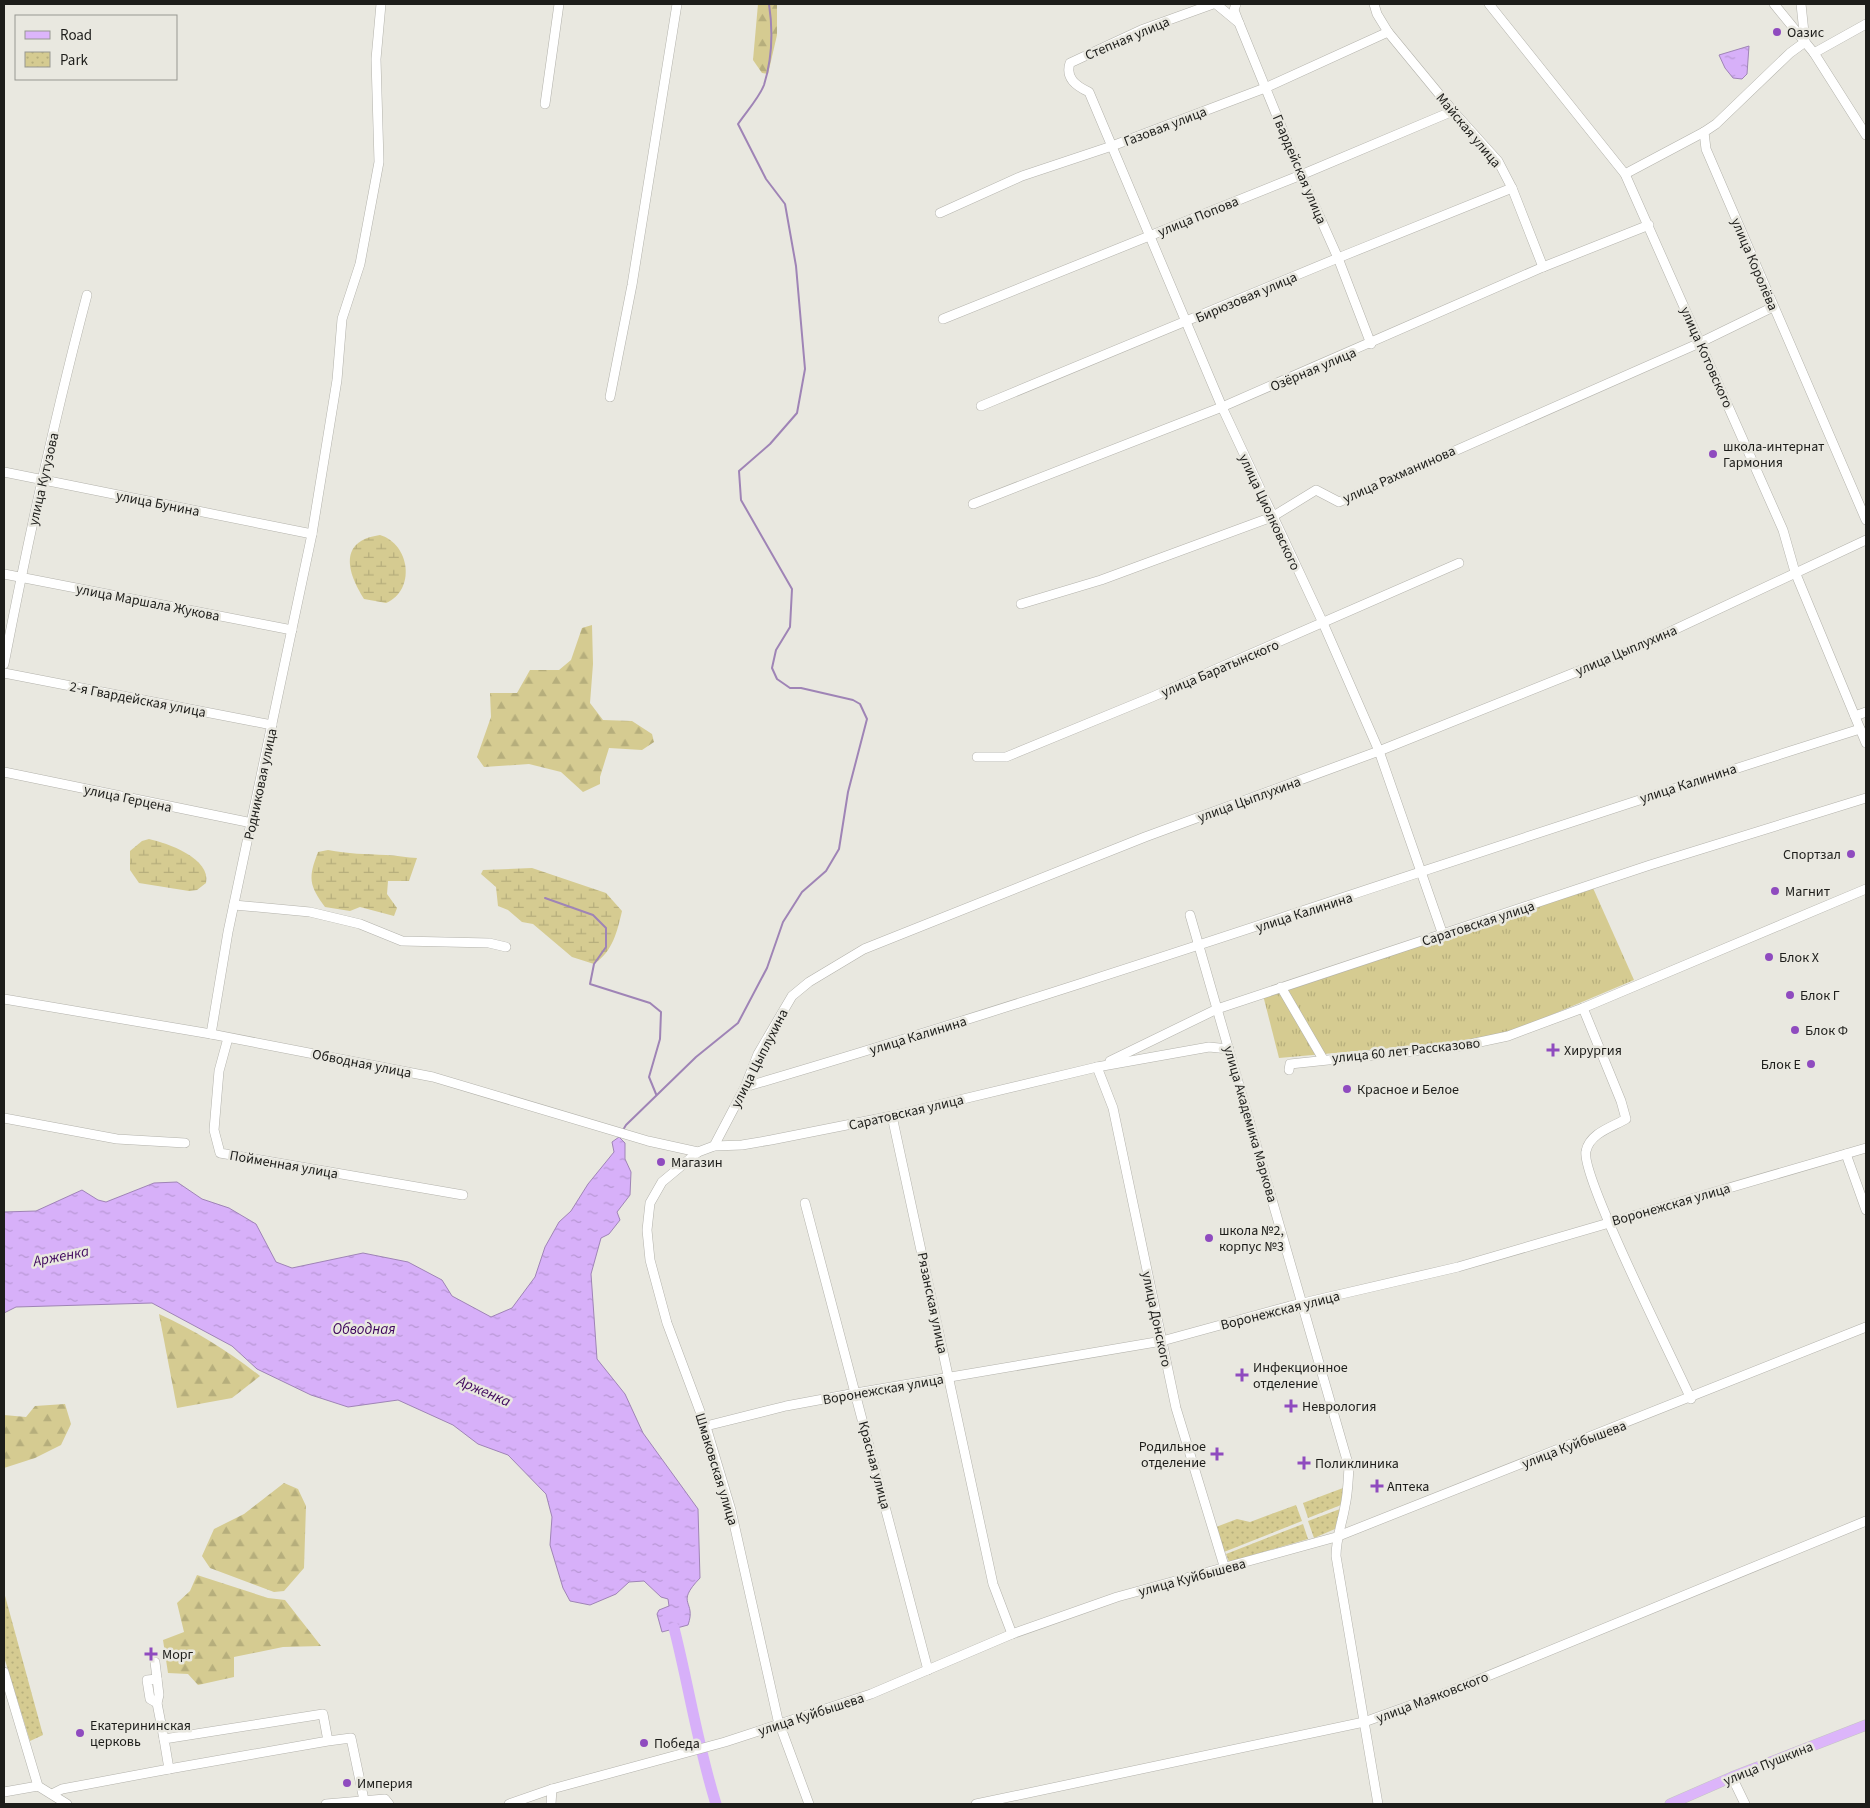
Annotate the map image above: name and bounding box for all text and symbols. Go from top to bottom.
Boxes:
street label: Степная улица [1082,12,1173,66]
legend [15,15,178,80]
place label: Оазис [1787,23,1825,43]
text: Road [60,25,92,46]
marker: Оазис [1771,26,1783,38]
text: Park [60,50,89,71]
street label: Майская улица [1431,89,1505,172]
street label: Газовая улица [1121,102,1210,152]
street label: Гвардейская улица [1267,111,1331,227]
street label: улица Попова [1155,192,1242,242]
street label: улица Королёва [1726,215,1783,314]
street label: Бирюзовая улица [1192,267,1300,328]
street label: улица Котовского [1675,303,1737,411]
street label: Озёрная улица [1267,343,1360,397]
street label: улица Кутузова [24,431,64,528]
place label: школа-интернат Гармония [1723,437,1825,473]
street label: улица Рахманинова [1340,441,1459,509]
marker: школа-интернат Гармония [1707,448,1719,460]
street label: улица Циолковского [1233,451,1305,574]
street label: улица Бунина [114,486,201,522]
street label: улица Маршала Жукова [74,579,221,627]
street label: улица Цыплухина [1572,620,1680,681]
street label: улица Баратынского [1158,635,1282,703]
street label: 2-я Гвардейская улица [68,677,208,723]
street label: Родниковая улица [239,727,283,842]
street label: улица Калинина [1637,759,1739,809]
street label: улица Цыплухина [1195,772,1304,828]
street label: улица Герцена [82,780,174,818]
place label: Спортзал [1783,845,1841,865]
marker: Спортзал [1845,848,1857,860]
place label: Магнит [1785,882,1831,902]
marker: Магнит [1769,885,1781,897]
street label: улица Калинина [1253,888,1355,938]
street label: Саратовская улица [1419,896,1537,952]
place label: Блок Х [1779,948,1819,968]
marker: Блок Х [1763,951,1775,963]
place label: Блок Г [1800,986,1840,1006]
marker: Блок Г [1784,989,1796,1001]
street label: улица Цыплухина [726,1006,793,1111]
street label: улица Калинина [867,1012,969,1060]
place label: Блок Ф [1805,1021,1848,1041]
marker: Блок Ф [1789,1024,1801,1036]
street label: улица 60 лет Рассказово [1331,1033,1481,1069]
place label: Хирургия [1564,1041,1622,1061]
marker: Хирургия [1546,1043,1560,1057]
street label: улица Академика Маркова [1218,1044,1282,1205]
street label: Обводная улица [310,1045,413,1083]
place label: Блок Е [1761,1055,1801,1075]
marker: Блок Е [1805,1058,1817,1070]
place label: Красное и Белое [1357,1080,1459,1100]
marker: Красное и Белое [1341,1083,1353,1095]
street label: Саратовская улица [847,1090,966,1136]
street label: Пойменная улица [228,1146,340,1184]
place label: Магазин [671,1153,723,1173]
marker: Магазин [655,1156,667,1168]
street label: Воронежская улица [1610,1178,1733,1231]
place label: школа №2, корпус №3 [1219,1221,1284,1257]
marker: школа №2, корпус №3 [1203,1232,1215,1244]
water label: Арженка [31,1241,91,1272]
street label: Рязанская улица [912,1251,953,1356]
street label: улица Донского [1136,1269,1176,1369]
street label: Воронежская улица [1219,1286,1342,1335]
water label: Обводная [332,1319,396,1340]
place label: Инфекционное отделение [1253,1358,1348,1394]
marker: Инфекционное отделение [1235,1368,1249,1382]
water label: Арженка [453,1370,514,1412]
street label: Воронежская улица [821,1370,945,1410]
place label: Неврология [1302,1397,1376,1417]
marker: Неврология [1284,1399,1298,1413]
street label: Шмаковская улица [689,1411,743,1528]
street label: улица Куйбышева [1519,1416,1630,1474]
street label: Красная улица [853,1419,895,1512]
place label: Родильное отделение [1139,1437,1206,1473]
marker: Родильное отделение [1210,1447,1224,1461]
place label: Поликлиника [1315,1454,1399,1474]
marker: Поликлиника [1297,1456,1311,1470]
place label: Аптека [1387,1477,1429,1497]
marker: Аптека [1371,1480,1383,1492]
street label: улица Куйбышева [1136,1554,1248,1602]
place label: Морг [162,1645,194,1665]
marker: Морг [144,1647,158,1661]
street label: улица Маяковского [1373,1667,1491,1729]
street label: улица Куйбышева [756,1688,867,1742]
place label: Екатерининская церковь [90,1716,191,1752]
marker: Екатерининская церковь [74,1727,86,1739]
place label: Победа [654,1734,700,1754]
marker: Победа [638,1737,650,1749]
street label: улица Пушкина [1720,1737,1816,1791]
place label: Империя [357,1774,413,1794]
marker: Империя [341,1777,353,1789]

